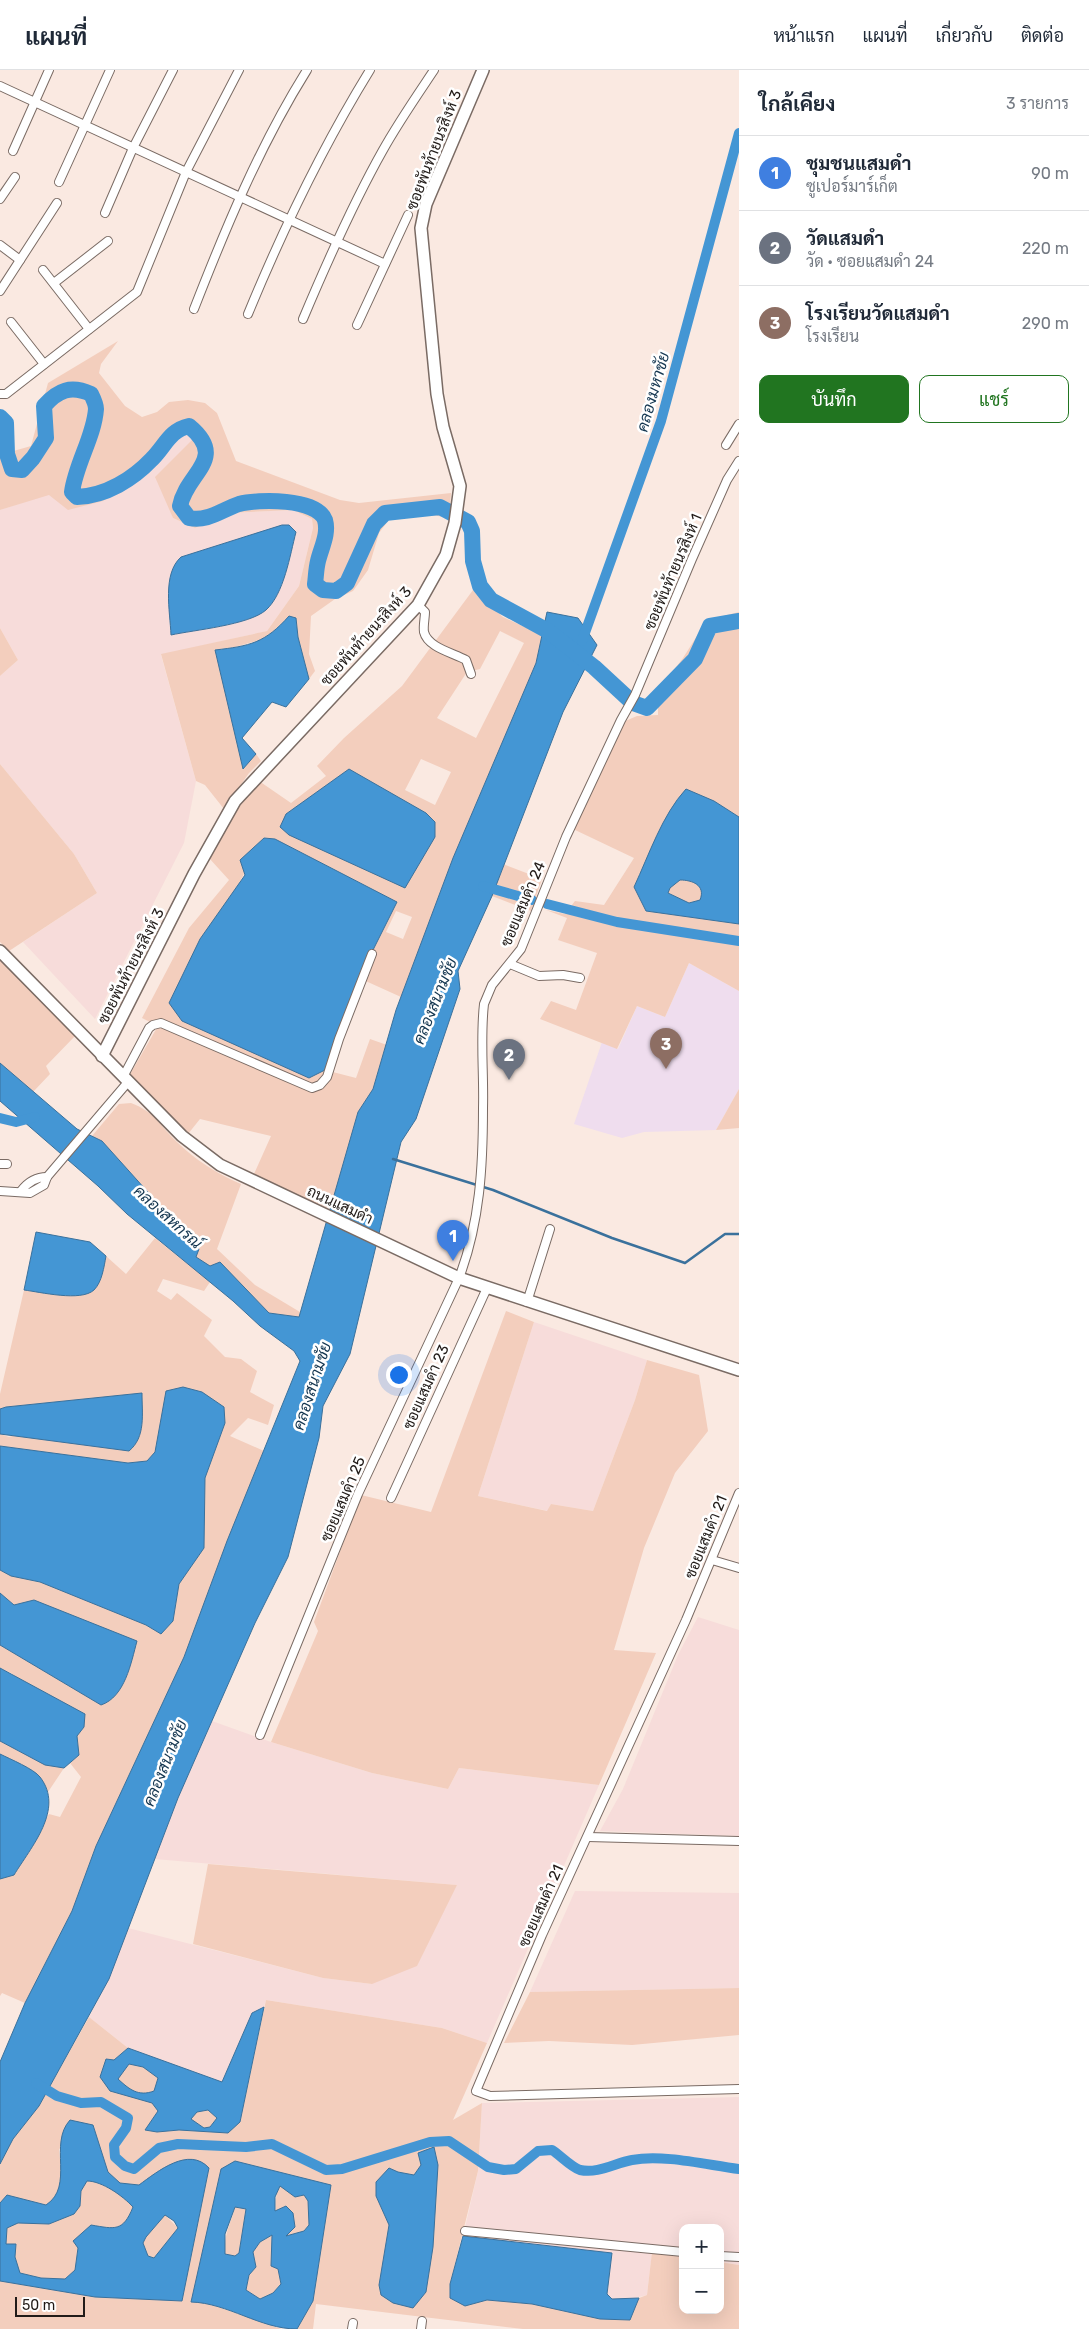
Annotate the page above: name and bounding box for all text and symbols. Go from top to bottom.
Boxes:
text: แผนที่ [25,23,87,51]
text: หน้าแรก [773,25,835,47]
text: แผนที่ [863,25,907,47]
text: เกี่ยวกับ [935,25,993,47]
text: ติดต่อ [1021,25,1064,47]
street label: ซอยพันท้ายนรสิงห์ 3 [402,87,465,213]
text: ใกล้เคียง [759,91,835,116]
text: 3 รายการ [1006,94,1069,113]
text: ชุมชนแสมดำ [806,152,911,175]
text: 1 [771,164,779,183]
text: 90 m [1031,164,1069,183]
text: ซูเปอร์มาร์เก็ต [806,177,898,196]
text: วัดแสมดำ [806,227,884,250]
text: 2 [770,239,780,258]
text: 220 m [1022,239,1069,258]
text: วัด · ซอยแสมดำ 24 [806,252,934,271]
text: โรงเรียนวัดแสมดำ [806,302,950,325]
text: 3 [770,314,780,333]
text: 290 m [1022,314,1069,333]
text: โรงเรียน [806,327,859,346]
water label: คลองมหาชัย [632,350,673,434]
button: บันทึก [759,375,909,423]
button: แชร์ [919,375,1069,423]
street label: ซอยพันท้ายนรสิงห์ 1 [639,511,706,633]
street label: ซอยพันท้ายนรสิงห์ 3 [316,582,415,689]
street label: ซอยแสมดำ 24 [497,859,549,949]
street label: ซอยพันท้ายนรสิงห์ 3 [93,905,168,1027]
water label: คลองสนามชัย [408,955,461,1047]
pin: 3 [650,1028,682,1069]
pin: 2 [493,1039,525,1080]
water label: คลองสหกรณ์ [130,1179,210,1254]
street label: ถนนแสมดำ [304,1182,376,1228]
pin: 1 [437,1220,469,1261]
water label: คลองสนามชัย [288,1339,335,1432]
street label: ซอยแสมดำ 23 [399,1342,453,1432]
your location [386,1362,412,1388]
street label: ซอยแสมดำ 25 [317,1454,369,1544]
street label: ซอยแสมดำ 21 [681,1493,731,1581]
water label: คลองสนามชัย [138,1717,191,1809]
street label: ซอยแสมดำ 21 [515,1862,567,1950]
map controls [679,2224,724,2314]
button: + [679,2224,724,2269]
button: − [679,2269,724,2314]
scale bar [15,2294,85,2317]
text: 50 m [22,2297,55,2314]

